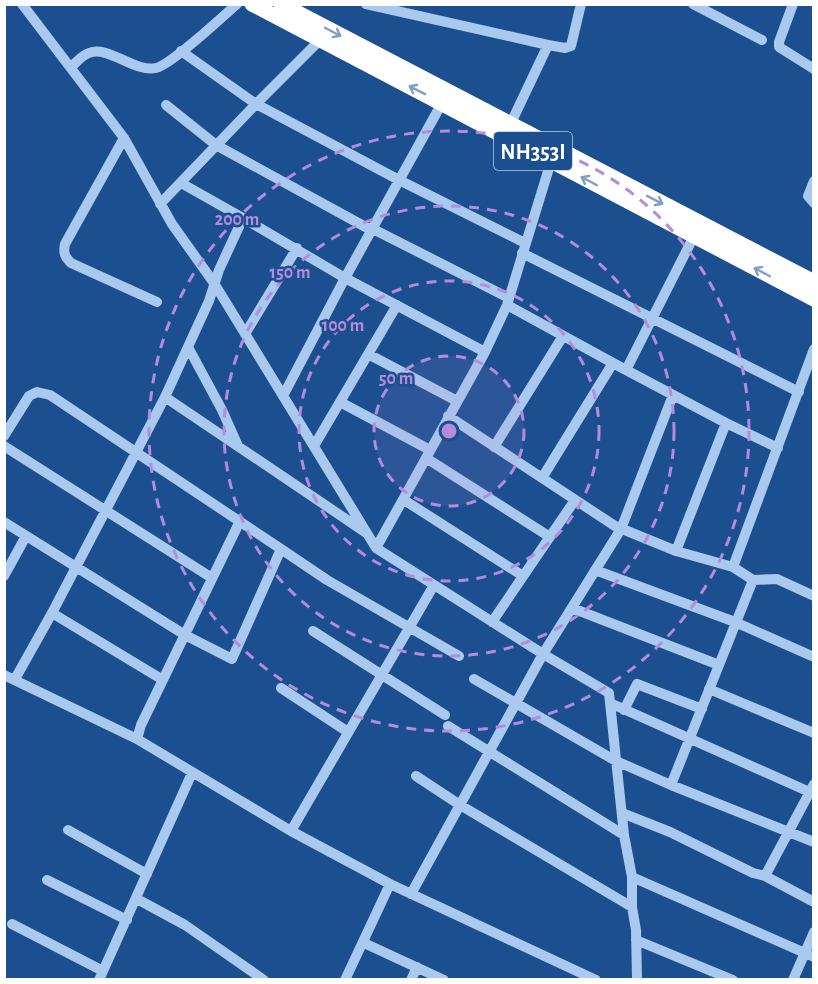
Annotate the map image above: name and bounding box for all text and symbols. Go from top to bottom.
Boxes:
one-way arrow [324,26,341,38]
one-way arrow [408,84,426,95]
road number: NH353I [494,132,572,170]
one-way arrow [581,175,599,186]
one-way arrow [645,195,663,206]
text: 200 m [215,211,259,229]
text: 150 m [270,264,310,282]
one-way arrow [753,266,771,277]
text: 100 m [322,317,364,335]
text: 50 m [379,370,413,388]
centre of rings [439,421,459,441]

